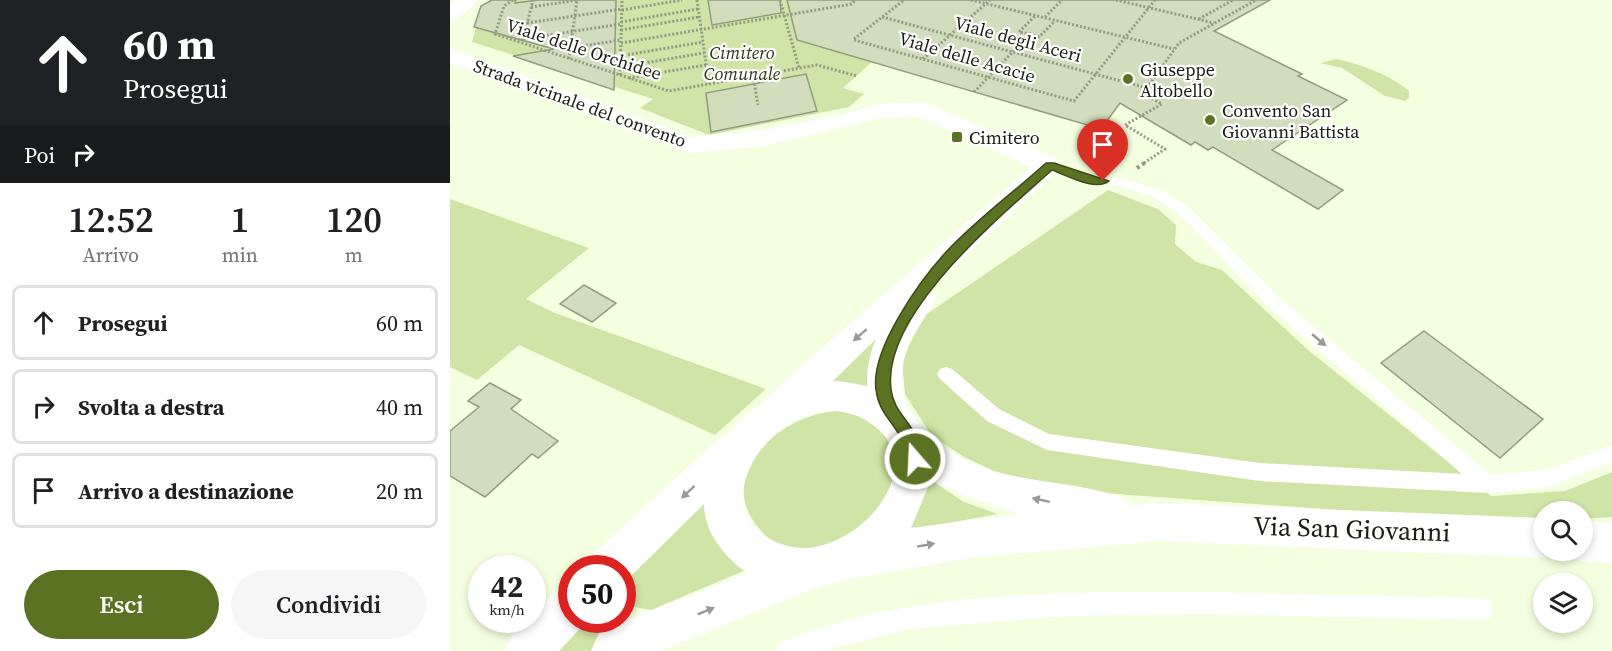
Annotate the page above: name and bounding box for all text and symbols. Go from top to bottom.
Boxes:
street label: Viale degli Aceri [952,10,1084,68]
street label: Viale delle Orchidee [503,12,665,86]
text: 60 m [123,15,216,73]
icon: ahead [24,24,102,102]
street label: Viale delle Acacie [896,26,1038,88]
park label: Cimitero Comunale [704,40,781,86]
street label: Strada vicinale del convento [470,53,690,153]
place label: Giuseppe Altobello [1140,57,1215,103]
text: Prosegui [123,70,228,107]
marker: Giuseppe Altobello [1121,72,1135,86]
place label: Convento San Giovanni Battista [1222,98,1360,144]
marker: Convento San Giovanni Battista [1203,113,1217,127]
pin [1077,119,1128,181]
place label: Cimitero [969,125,1040,150]
icon: arrive [1086,128,1119,161]
marker: Cimitero [950,130,964,144]
icon: right [67,138,100,171]
text: Poi [24,140,55,170]
text: 12:52 [68,195,154,244]
text: 1 [230,195,249,244]
text: 120 [326,195,382,244]
text: Arrivo [83,241,139,269]
text: min [222,241,258,269]
text: m [345,241,363,269]
icon: ahead [27,306,60,339]
text: Prosegui [78,308,167,338]
text: 60 m [376,308,423,338]
one-way arrow [853,328,868,341]
one-way arrow [1311,333,1326,346]
icon: right [27,390,60,423]
text: Svolta a destra [78,392,224,422]
text: 40 m [376,392,423,422]
position arrow [883,427,947,491]
icon: arrive [27,474,60,507]
text: Arrivo a destinazione [78,476,294,506]
text: 20 m [376,476,423,506]
one-way arrow [681,485,696,499]
one-way arrow [1031,495,1050,504]
map controls [1533,501,1593,633]
button: search [1533,501,1593,561]
street label: Via San Giovanni [1253,508,1451,550]
one-way arrow [916,541,935,550]
speed limit sign: 50 [558,555,636,633]
text: 42 [491,566,523,607]
button: Esci [24,570,219,639]
button: Condividi [231,570,426,639]
button: layers [1533,573,1593,633]
text: km/h [489,599,525,620]
one-way arrow [697,606,715,616]

